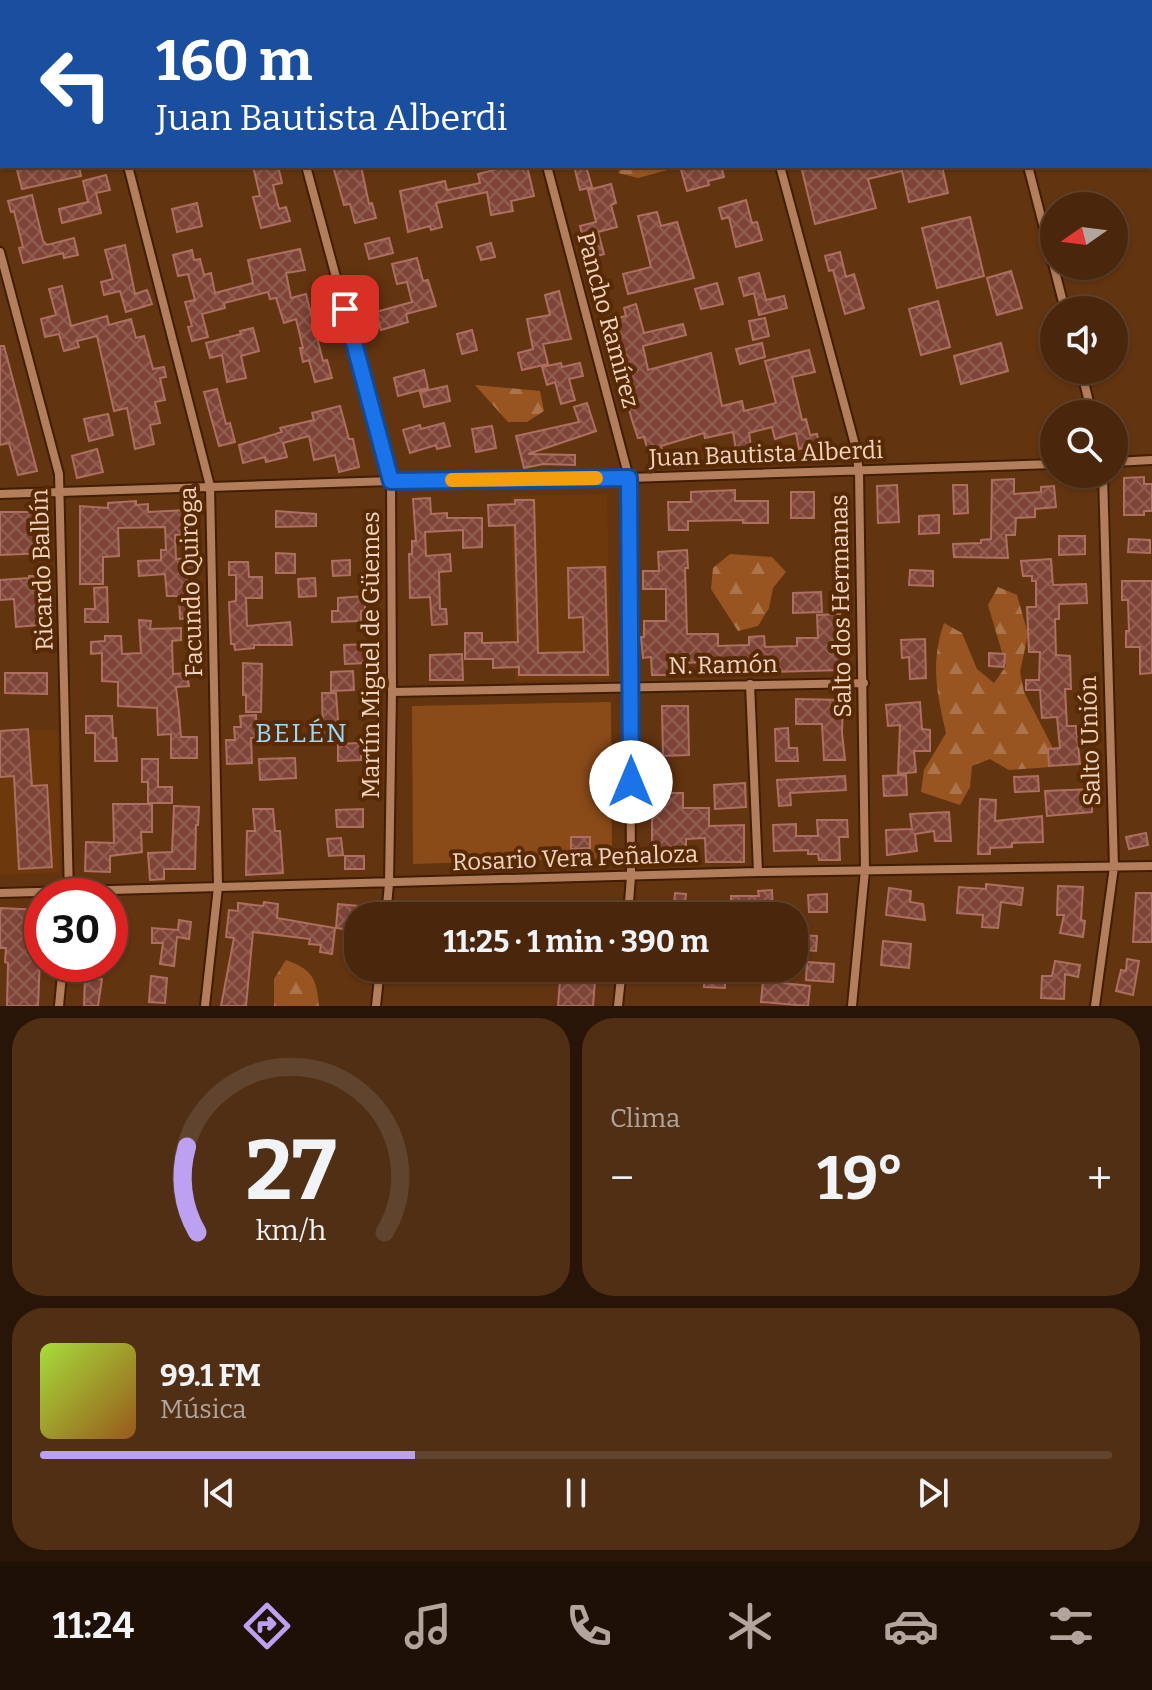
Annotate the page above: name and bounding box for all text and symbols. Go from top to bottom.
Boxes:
text: 160 m [156,28,312,95]
icon: left [24,32,128,136]
text: Juan Bautista Alberdi [156,96,507,140]
north arrow [1040,192,1128,280]
map controls [1040,192,1128,488]
street label: Pancho Ramírez [571,229,645,411]
pin [311,275,379,343]
icon: arrive [323,287,367,331]
button: sound [1040,296,1128,384]
button: search [1040,400,1128,488]
street label: Juan Bautista Alberdi [647,436,884,472]
street label: Facundo Quiroga [174,486,208,678]
street label: Ricardo Balbín [25,489,59,651]
street label: Salto dos Hermanas [825,494,857,718]
street label: Martín Miguel de Güemes [357,511,385,799]
street label: N. Ramón [668,650,778,680]
street label: Salto Unión [1074,675,1106,807]
district label: BELÉN [255,718,349,749]
position arrow [589,740,673,824]
street label: Rosario Vera Peñaloza [451,840,699,876]
speed limit sign: 30 [24,878,128,982]
text: 11:25 · 1 min · 390 m [443,924,709,960]
text: Clima [610,1103,680,1134]
text: 27 [245,1121,337,1221]
text: 19° [817,1143,904,1215]
text: − [610,1152,634,1205]
text: + [1087,1152,1112,1205]
text: km/h [256,1213,327,1248]
text: 99.1 FM [160,1358,261,1394]
text: Música [160,1394,247,1425]
icon: previous [197,1471,241,1515]
icon: pause [554,1471,598,1515]
icon: next [911,1471,955,1515]
icon: directions [239,1598,295,1654]
icon: music [400,1598,456,1654]
icon: phone [561,1598,617,1654]
icon: climate [722,1598,778,1654]
icon: car [883,1598,939,1654]
icon: filters [1043,1598,1099,1654]
text: 11:24 [52,1604,134,1648]

